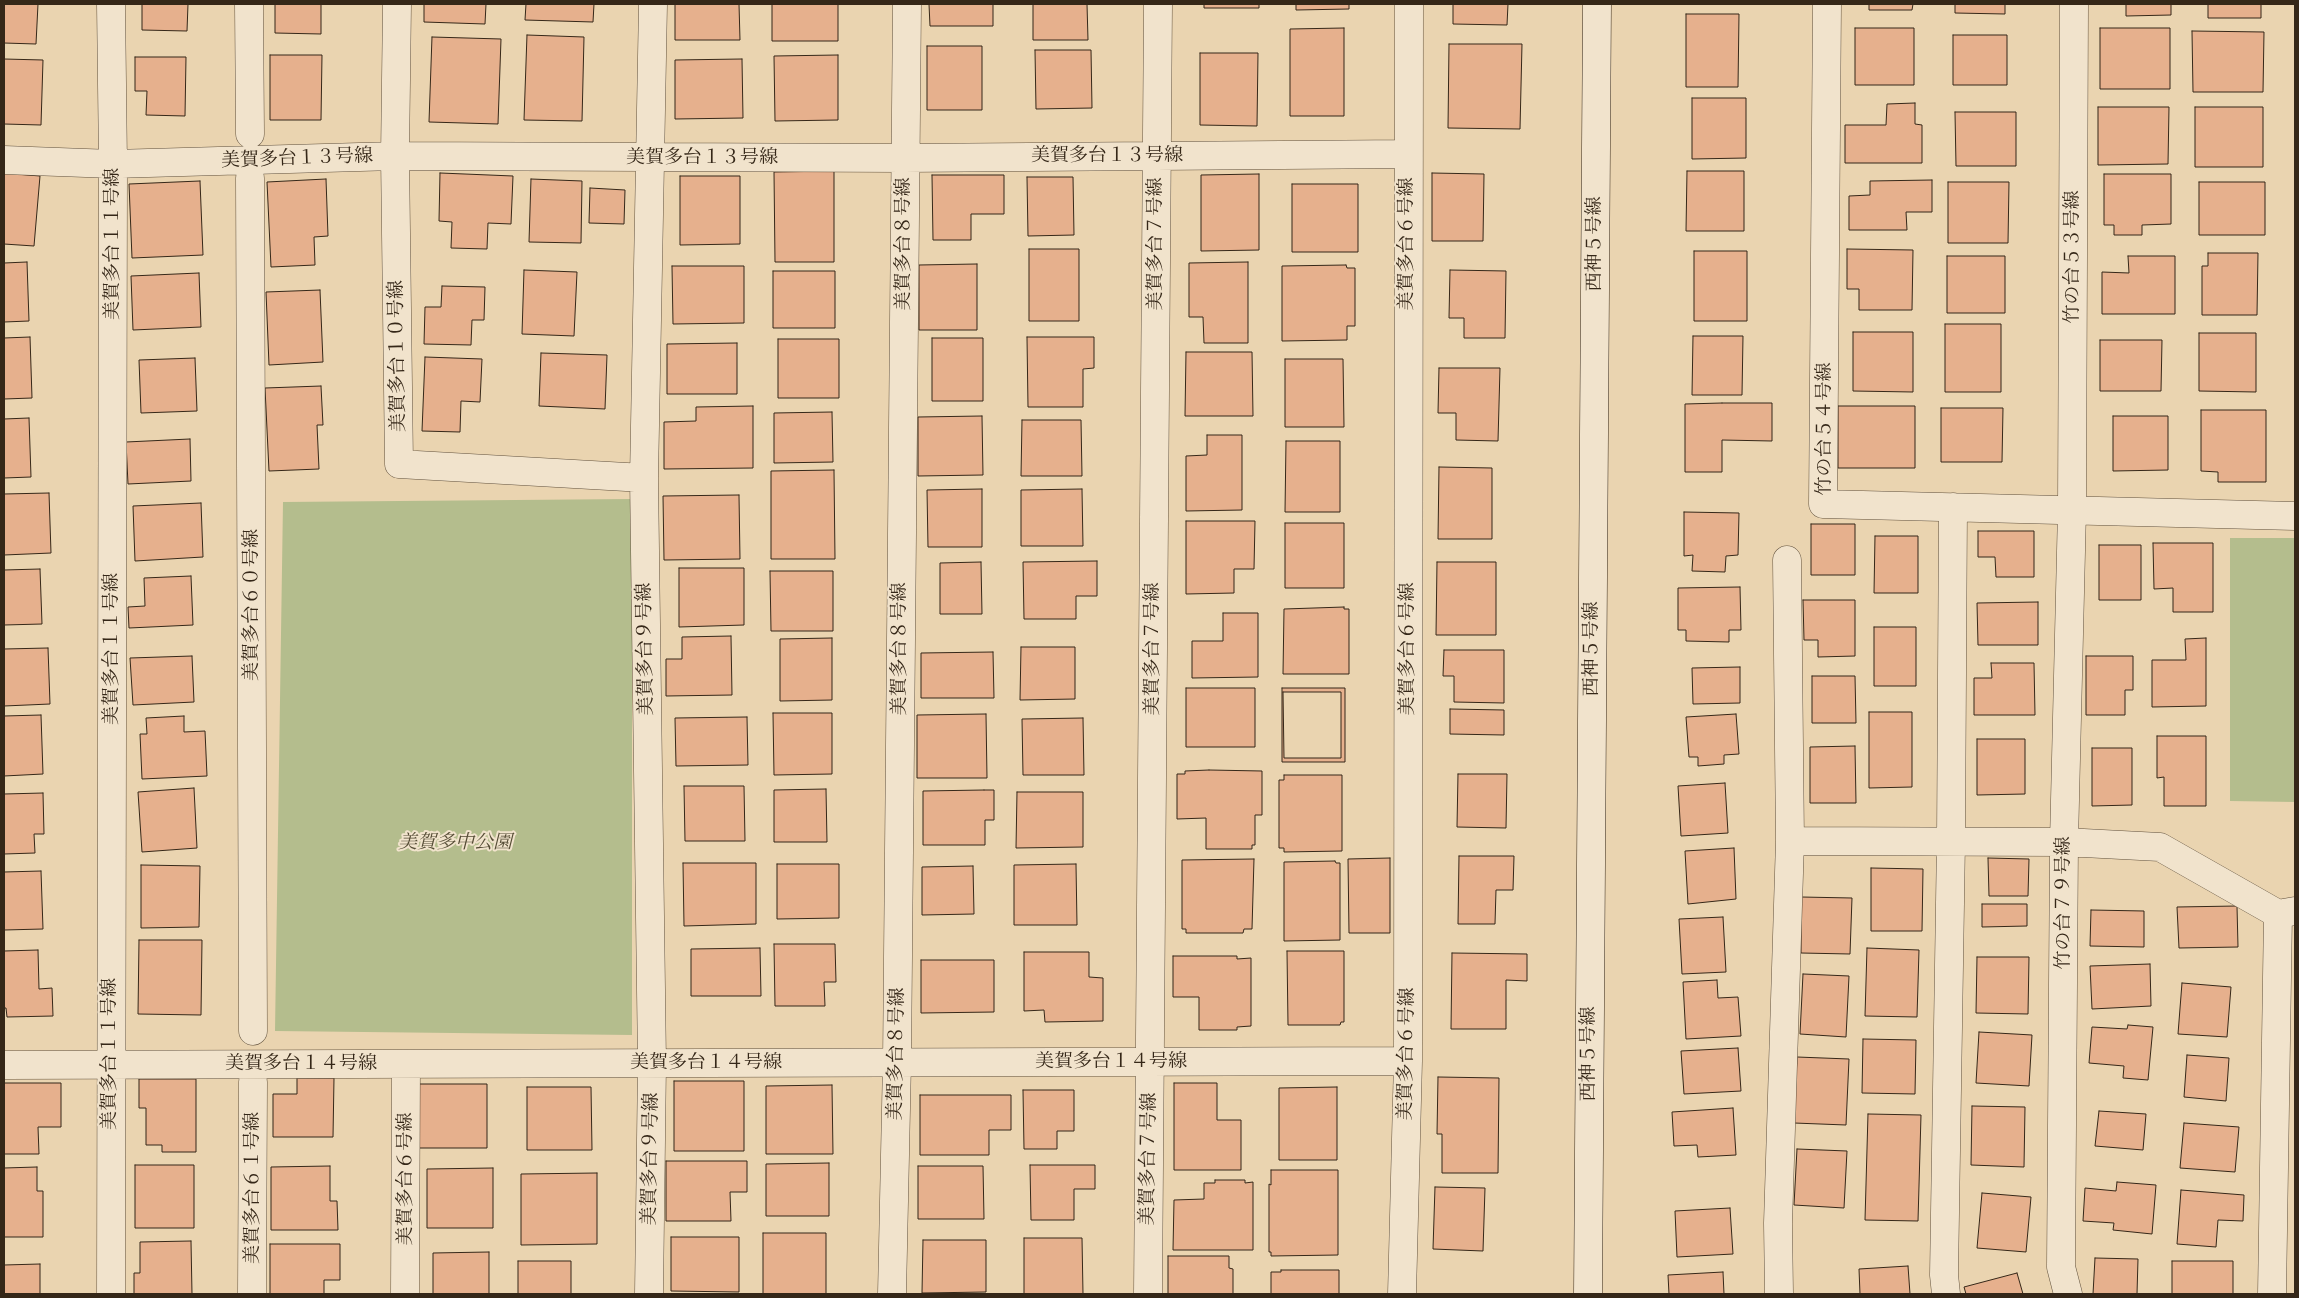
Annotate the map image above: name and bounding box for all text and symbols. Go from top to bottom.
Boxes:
street label: 美賀多台１３号線 [221,145,373,173]
street label: 美賀多台１３号線 [1031,145,1183,167]
street label: 美賀多台１３号線 [626,147,778,169]
street label: 美賀多台１１号線 [102,168,124,320]
street label: 美賀多台８号線 [893,178,915,310]
street label: 美賀多台７号線 [1145,178,1167,310]
street label: 美賀多台６号線 [1396,178,1418,310]
street label: 竹の台５３号線 [2062,191,2084,323]
street label: 西神５号線 [1584,197,1606,291]
street label: 美賀多台１０号線 [385,280,411,432]
street label: 竹の台５４号線 [1814,363,1836,495]
street label: 美賀多台６０号線 [241,529,263,681]
street label: 美賀多台１１号線 [101,573,123,725]
street label: 美賀多台９号線 [633,582,659,716]
street label: 美賀多台８号線 [889,583,911,715]
street label: 美賀多台７号線 [1142,583,1164,715]
street label: 美賀多台６号線 [1397,583,1419,715]
street label: 西神５号線 [1581,602,1603,696]
park label: 美賀多中公園 [398,832,512,854]
street label: 竹の台７９号線 [2053,837,2075,969]
street label: 美賀多台１１号線 [99,978,121,1130]
street label: 美賀多台８号線 [884,987,910,1121]
street label: 美賀多台６号線 [1394,987,1420,1121]
street label: 西神５号線 [1578,1007,1600,1101]
street label: 美賀多台１４号線 [1035,1051,1187,1073]
street label: 美賀多台１４号線 [630,1052,782,1074]
street label: 美賀多台１４号線 [225,1053,377,1075]
street label: 美賀多台９号線 [638,1092,664,1226]
street label: 美賀多台７号線 [1136,1092,1162,1226]
street label: 美賀多台６１号線 [242,1112,264,1264]
street label: 美賀多台６号線 [395,1113,417,1245]

